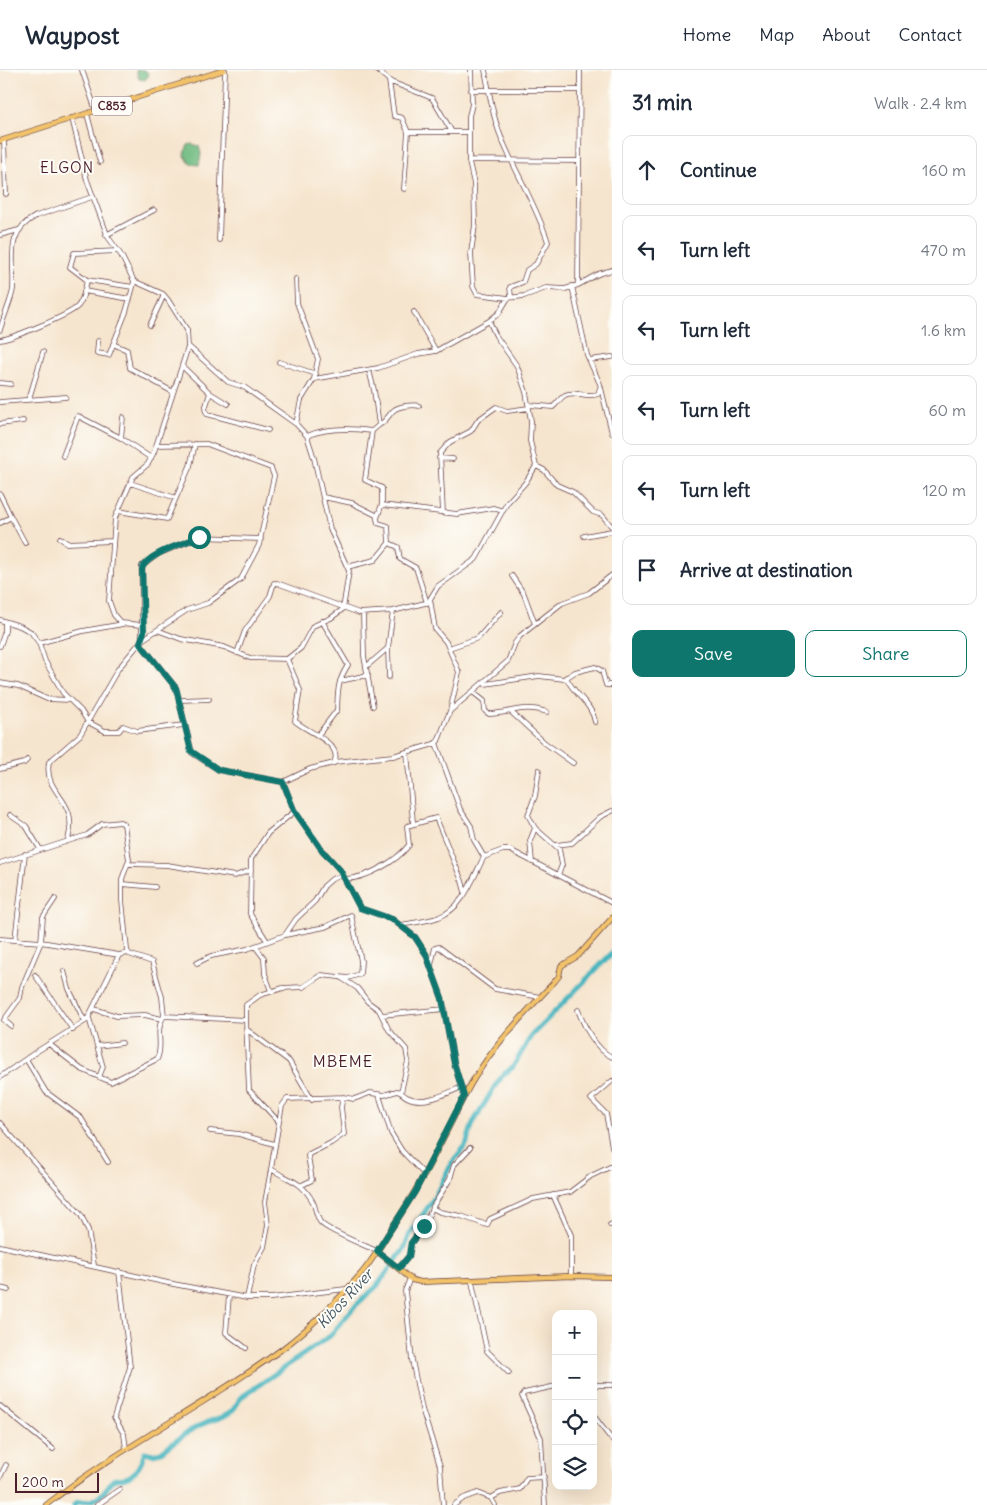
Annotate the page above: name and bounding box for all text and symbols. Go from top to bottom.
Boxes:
text: Waypost [25,20,119,50]
text: Home [683,23,731,46]
text: Map [759,23,794,46]
text: About [822,23,870,46]
text: Contact [898,23,962,46]
text: 31 min [632,89,692,116]
text: Walk · 2.4 km [874,93,967,113]
road number: C853 [92,97,132,116]
icon: ahead [633,156,661,184]
district label: ELGON [40,158,94,177]
text: Continue [680,158,757,182]
text: 160 m [922,160,966,180]
icon: left [633,236,661,264]
text: Turn left [680,238,750,262]
text: 470 m [921,240,966,260]
icon: left [633,316,661,344]
text: Turn left [680,318,750,342]
text: 1.6 km [921,320,966,340]
icon: left [633,396,661,424]
text: Turn left [680,398,750,422]
text: 60 m [928,400,966,420]
icon: left [633,476,661,504]
text: Turn left [680,478,750,502]
text: 120 m [923,480,966,500]
route start [188,526,211,549]
icon: arrive [633,556,661,584]
text: Arrive at destination [680,558,853,582]
button: Save [632,630,795,677]
button: Share [805,630,967,677]
district label: MBEME [313,1051,373,1071]
route end [413,1215,436,1238]
water label: Kibos River [312,1264,378,1332]
map controls [552,1310,597,1490]
button: + [552,1310,597,1355]
button: − [552,1355,597,1400]
button: locate [552,1400,597,1445]
button: layers [552,1445,597,1490]
scale bar [15,1470,99,1493]
text: 200 m [22,1473,64,1491]

